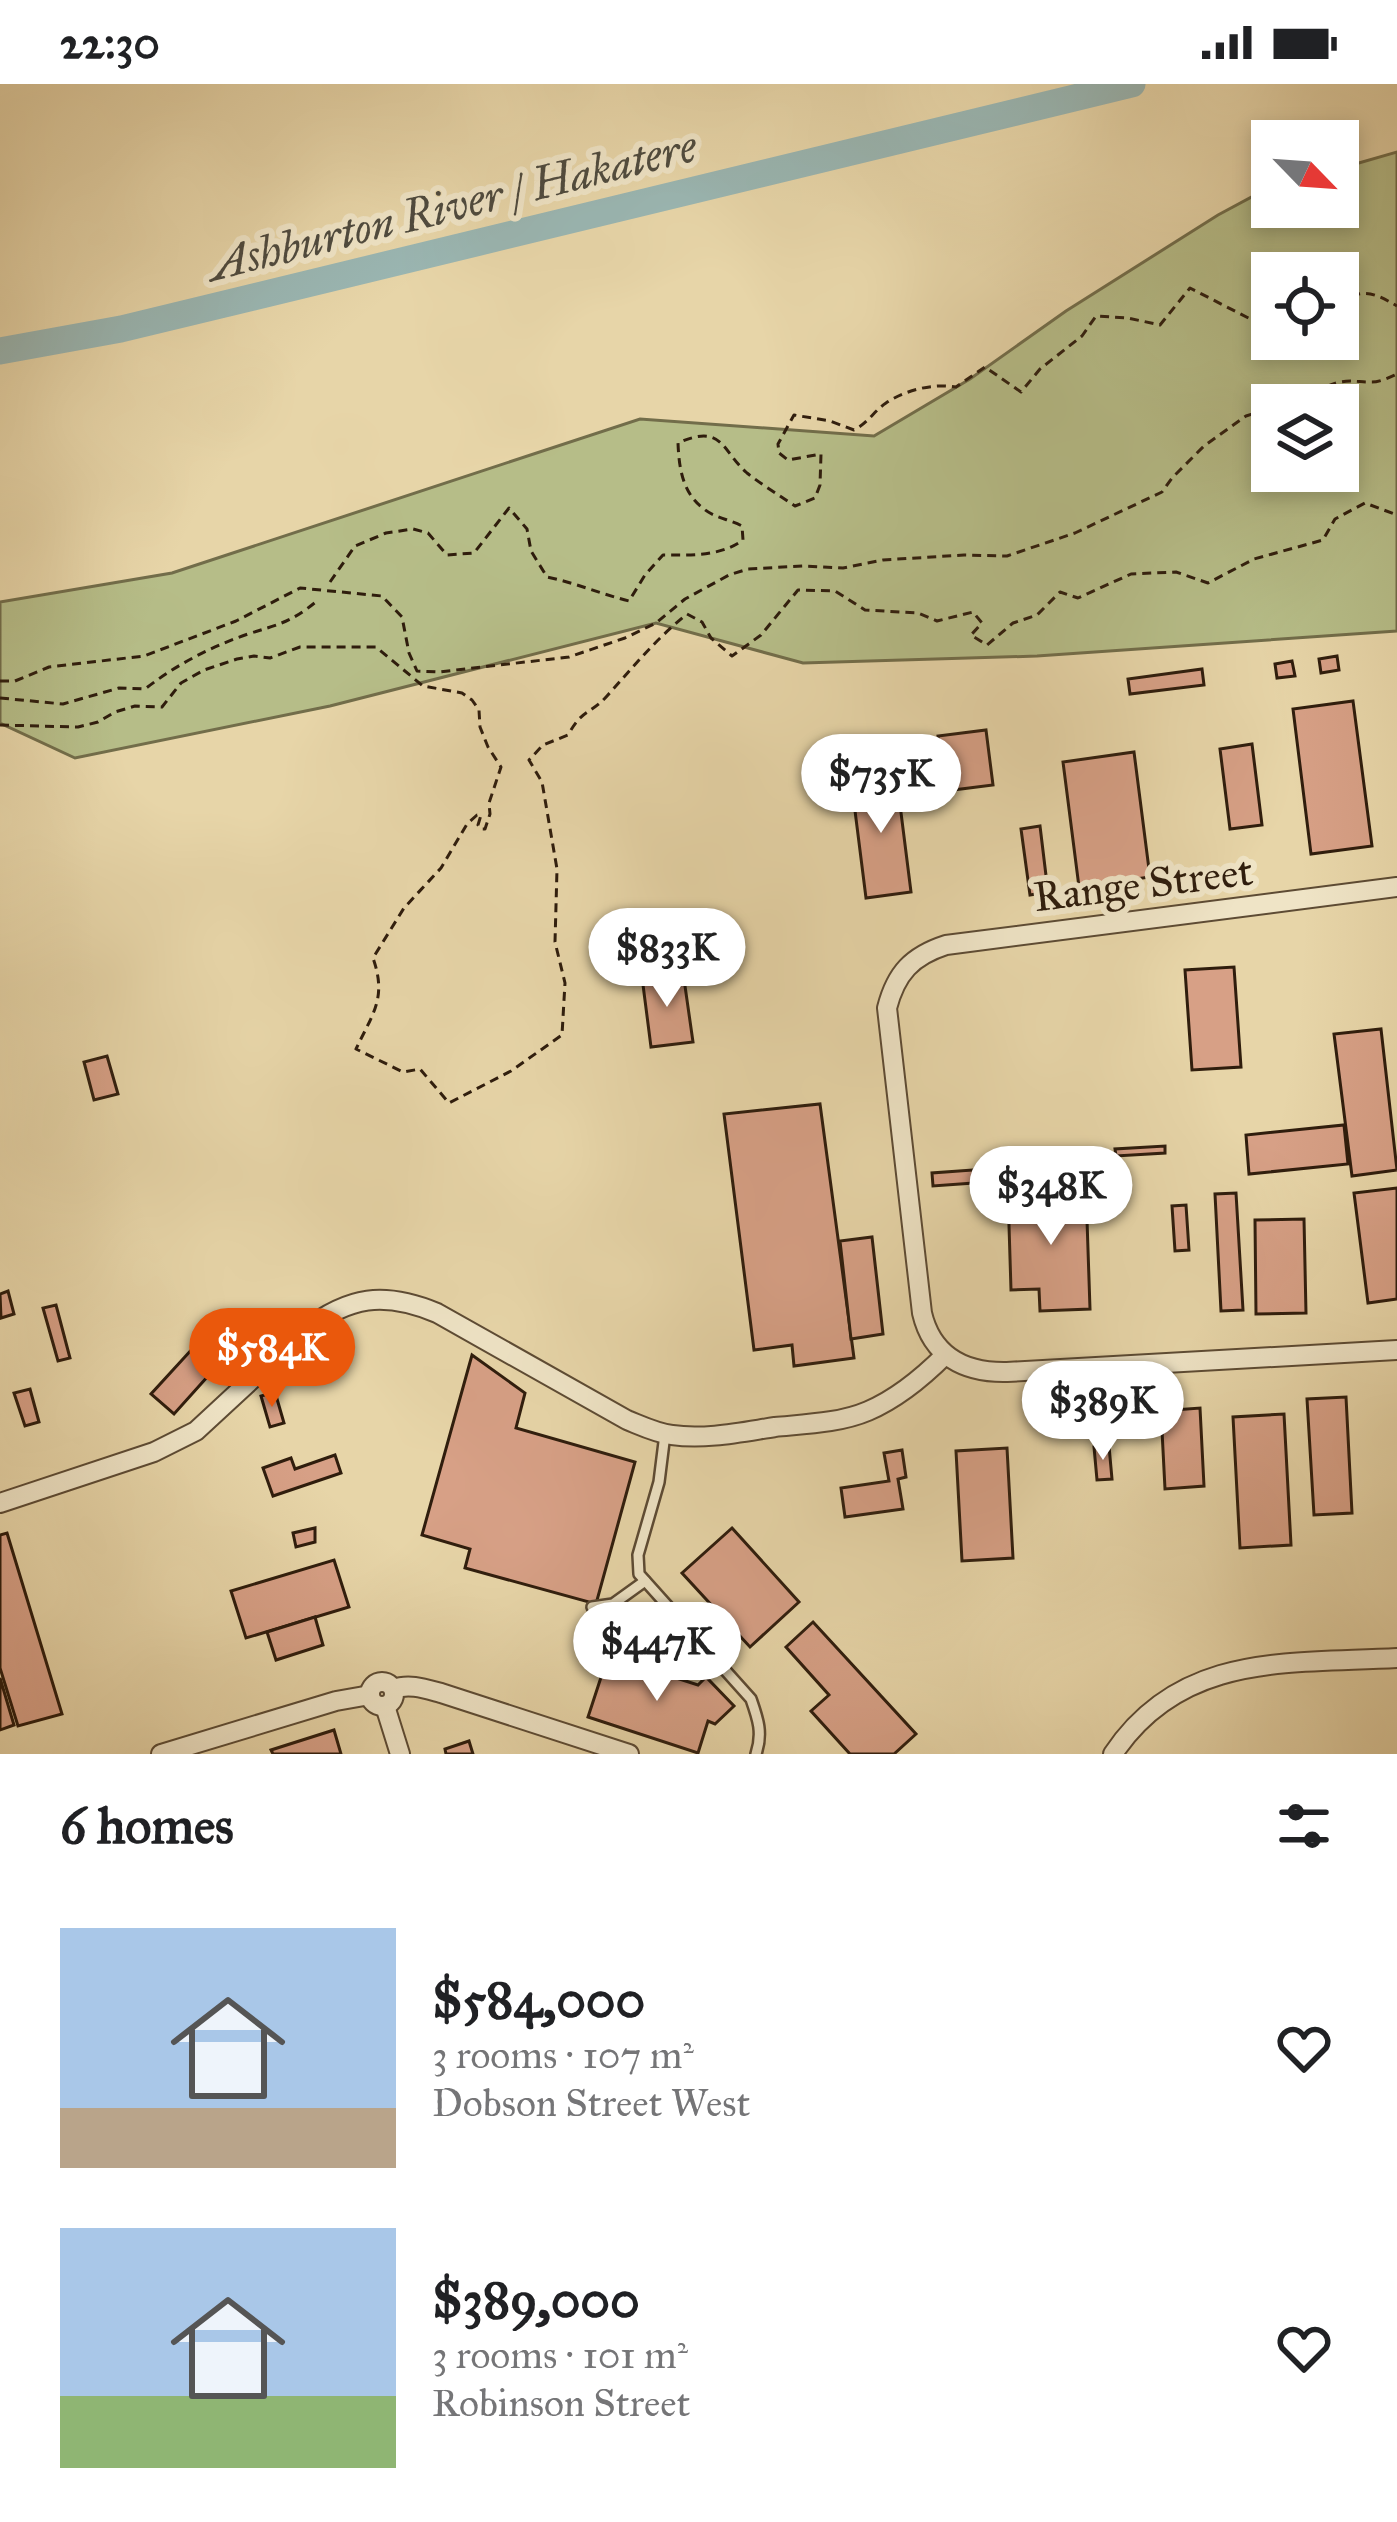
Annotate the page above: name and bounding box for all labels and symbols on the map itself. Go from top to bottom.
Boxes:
water label: Ashburton River / Hakatere [199,118,703,294]
north arrow [1251,120,1359,228]
pin: $735K [797,734,965,836]
street label: Range Street [1031,845,1256,923]
pin: $833K [583,908,751,1010]
pin: $348K [967,1146,1135,1248]
pin: $584K [188,1308,356,1410]
pin: $389K [1019,1361,1187,1463]
pin: $447K [573,1602,741,1704]

